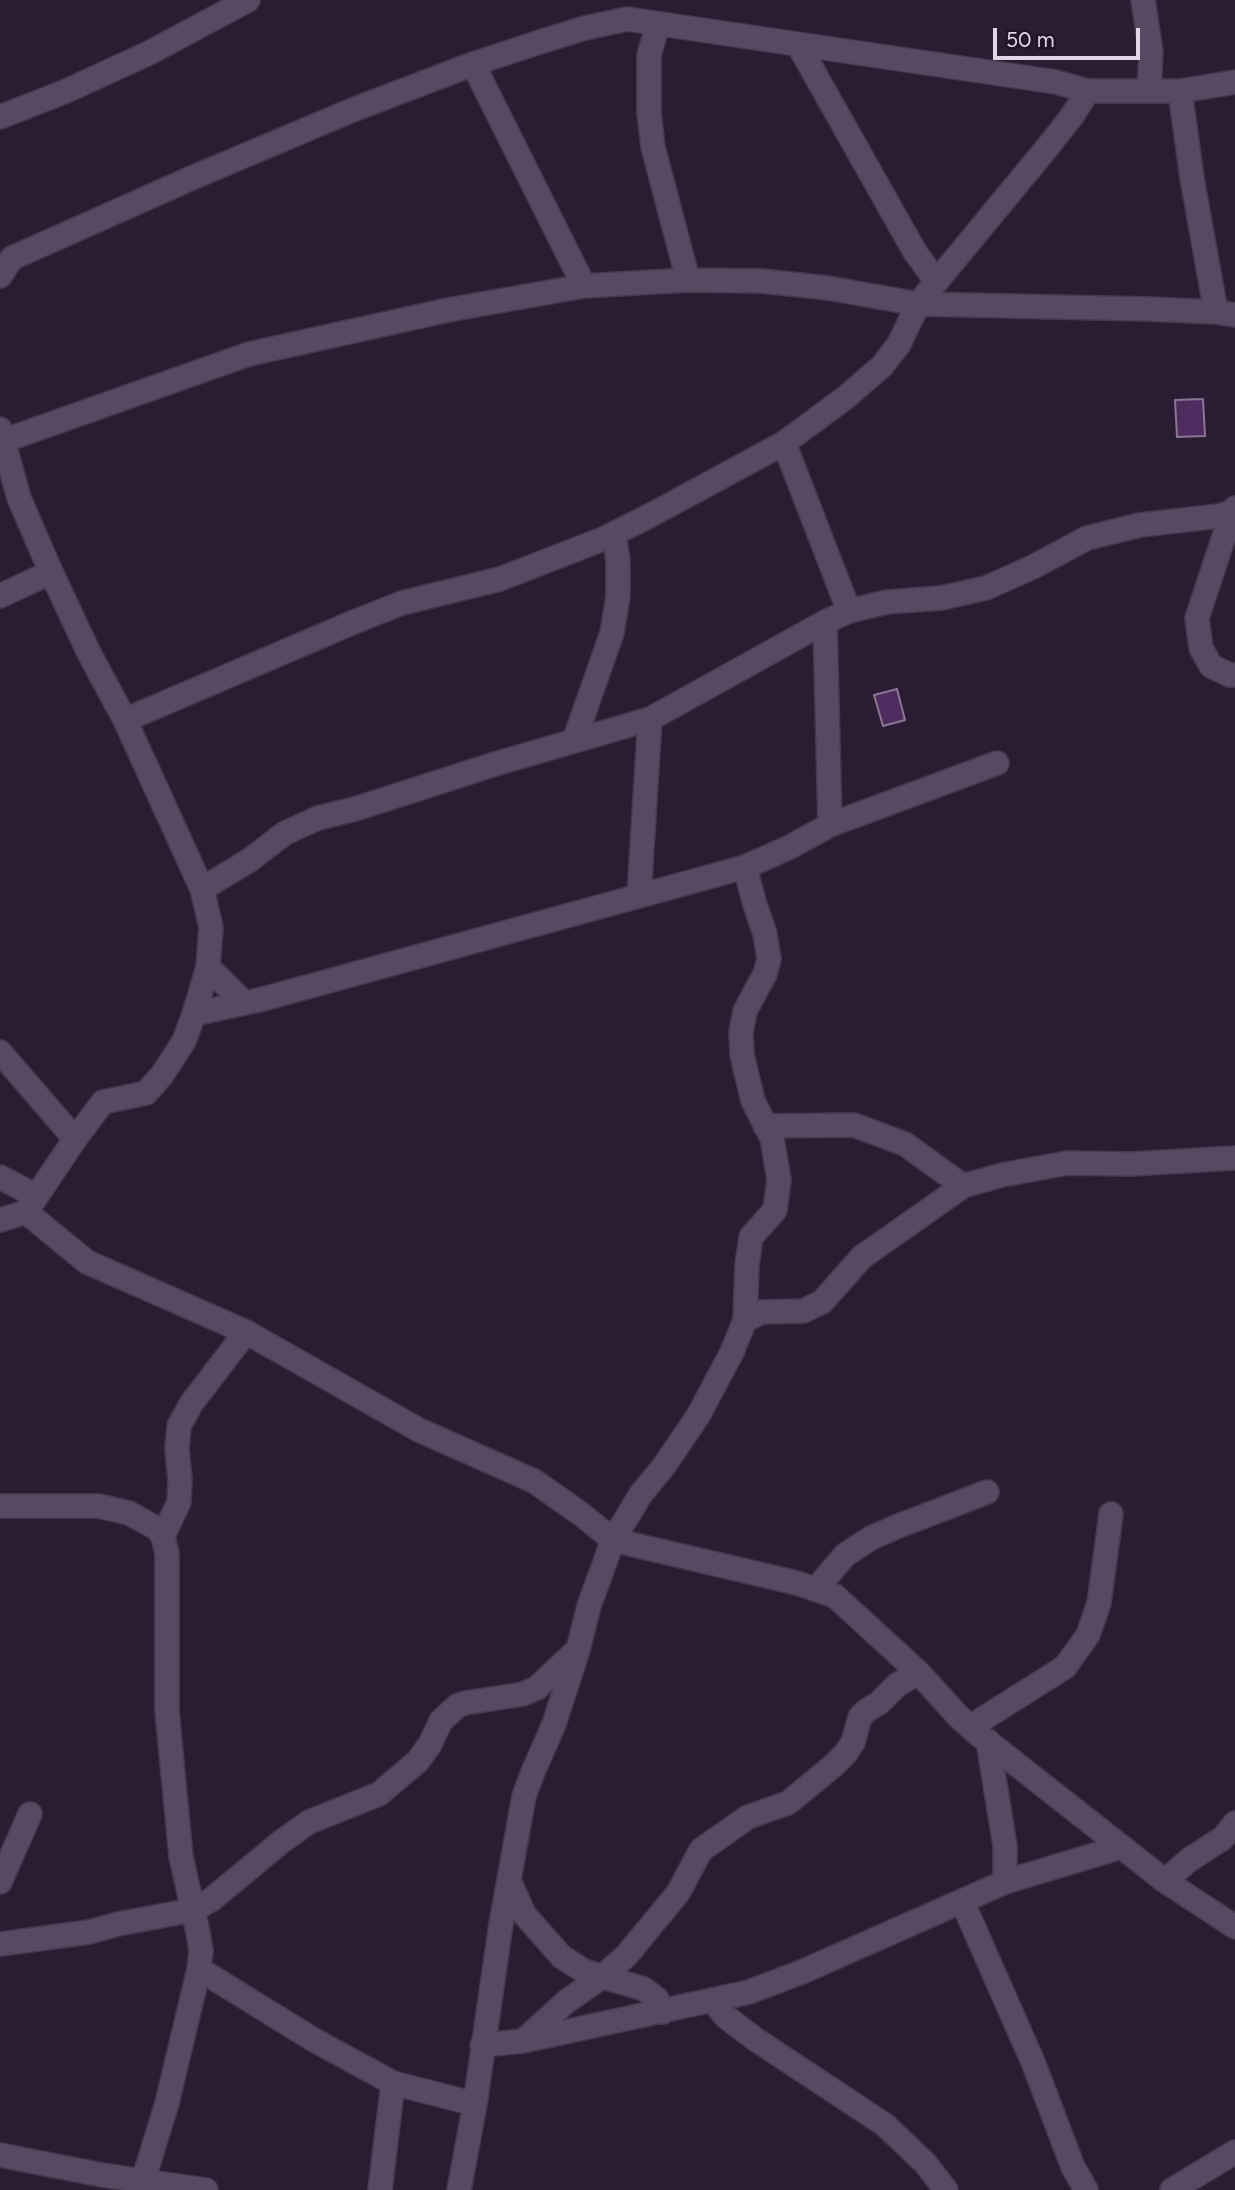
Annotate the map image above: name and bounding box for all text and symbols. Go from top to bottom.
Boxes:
scale bar [997,14,1144,58]
text: 50 m [1006,27,1055,52]

